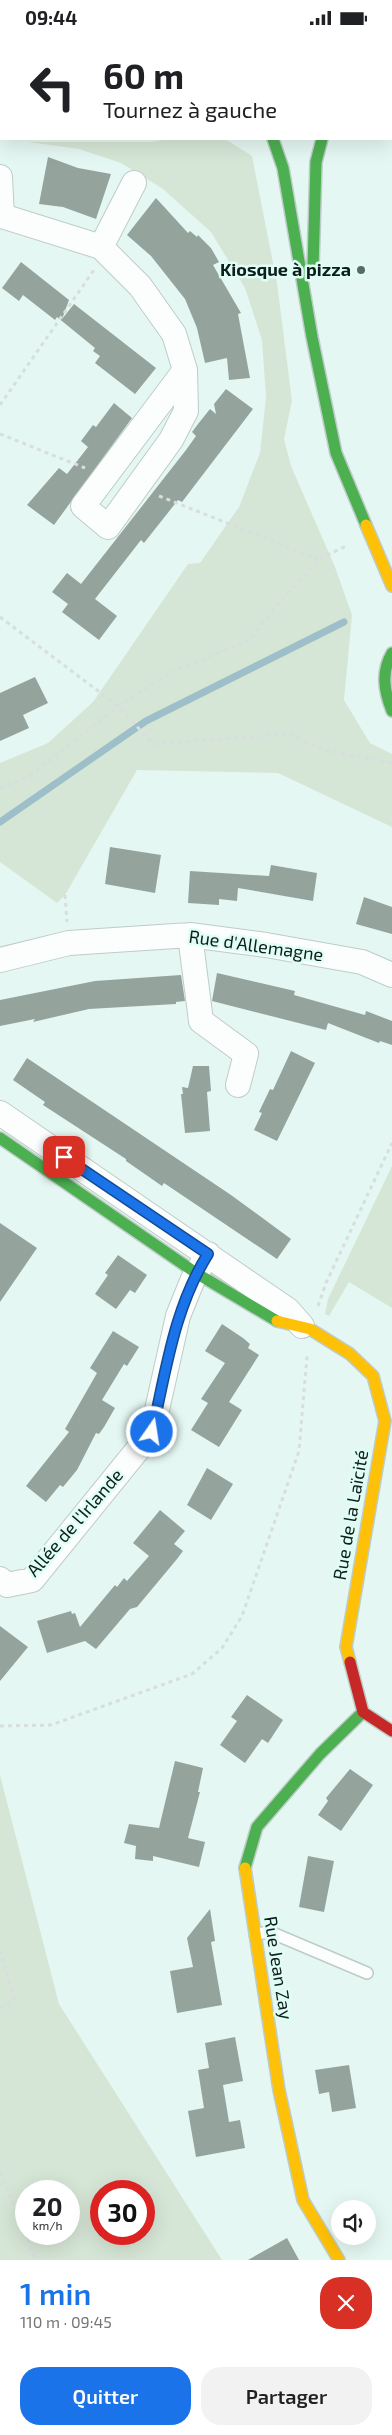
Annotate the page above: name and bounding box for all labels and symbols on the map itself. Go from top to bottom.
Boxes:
place label: Kiosque à pizza [220,258,351,280]
marker: Kiosque à pizza [355,264,367,276]
street label: Rue d'Allemagne [187,925,325,965]
pin [43,1136,85,1178]
position arrow [125,1405,177,1457]
street label: Rue de la Laïcité [328,1448,372,1582]
street label: Allée de l'Irlande [21,1464,127,1581]
street label: Rue Jean Zay [260,1915,298,2022]
speed limit sign: 30 [90,2180,155,2245]

